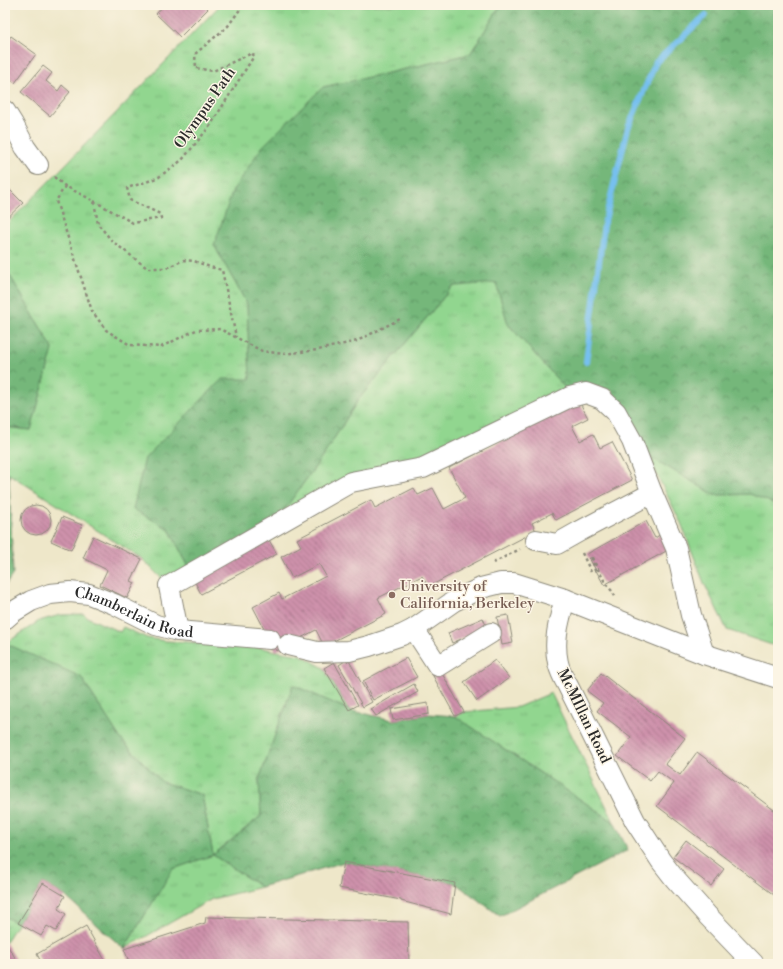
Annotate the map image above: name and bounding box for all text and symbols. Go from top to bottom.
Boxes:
street label: Olympus Path [170,64,240,152]
place label: University of California, Berkeley [400,577,535,613]
street label: Chamberlain Road [74,583,194,642]
marker: University of California, Berkeley [387,590,397,600]
street label: McMIllan Road [553,666,615,767]

